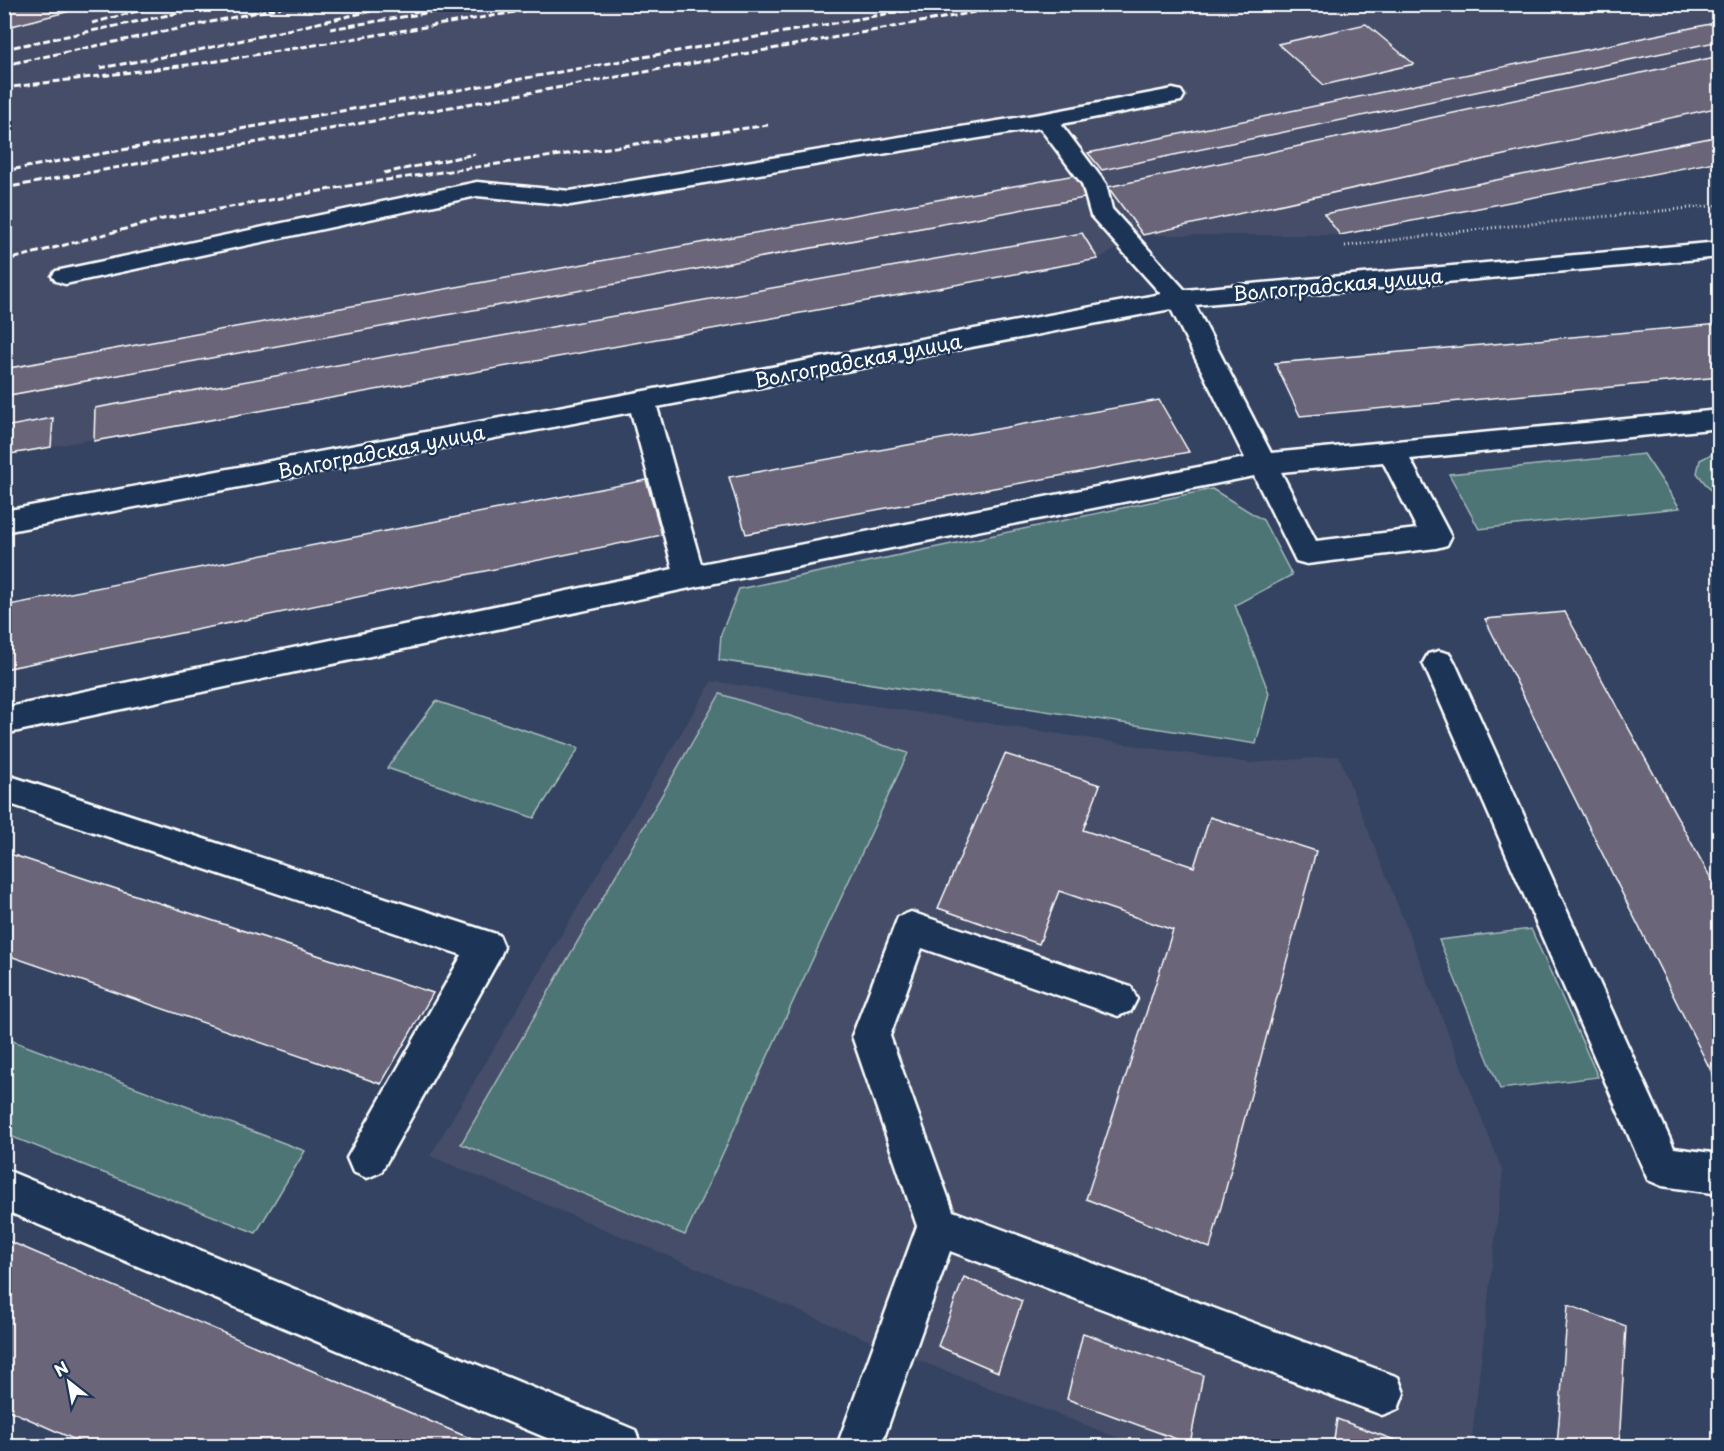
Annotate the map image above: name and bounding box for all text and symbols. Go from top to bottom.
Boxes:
street label: Волгоградская улица [1232,260,1445,308]
street label: Волгоградская улица [752,325,965,395]
street label: Волгоградская улица [275,416,488,486]
north arrow [39,1352,99,1412]
text: N [49,1355,72,1382]

